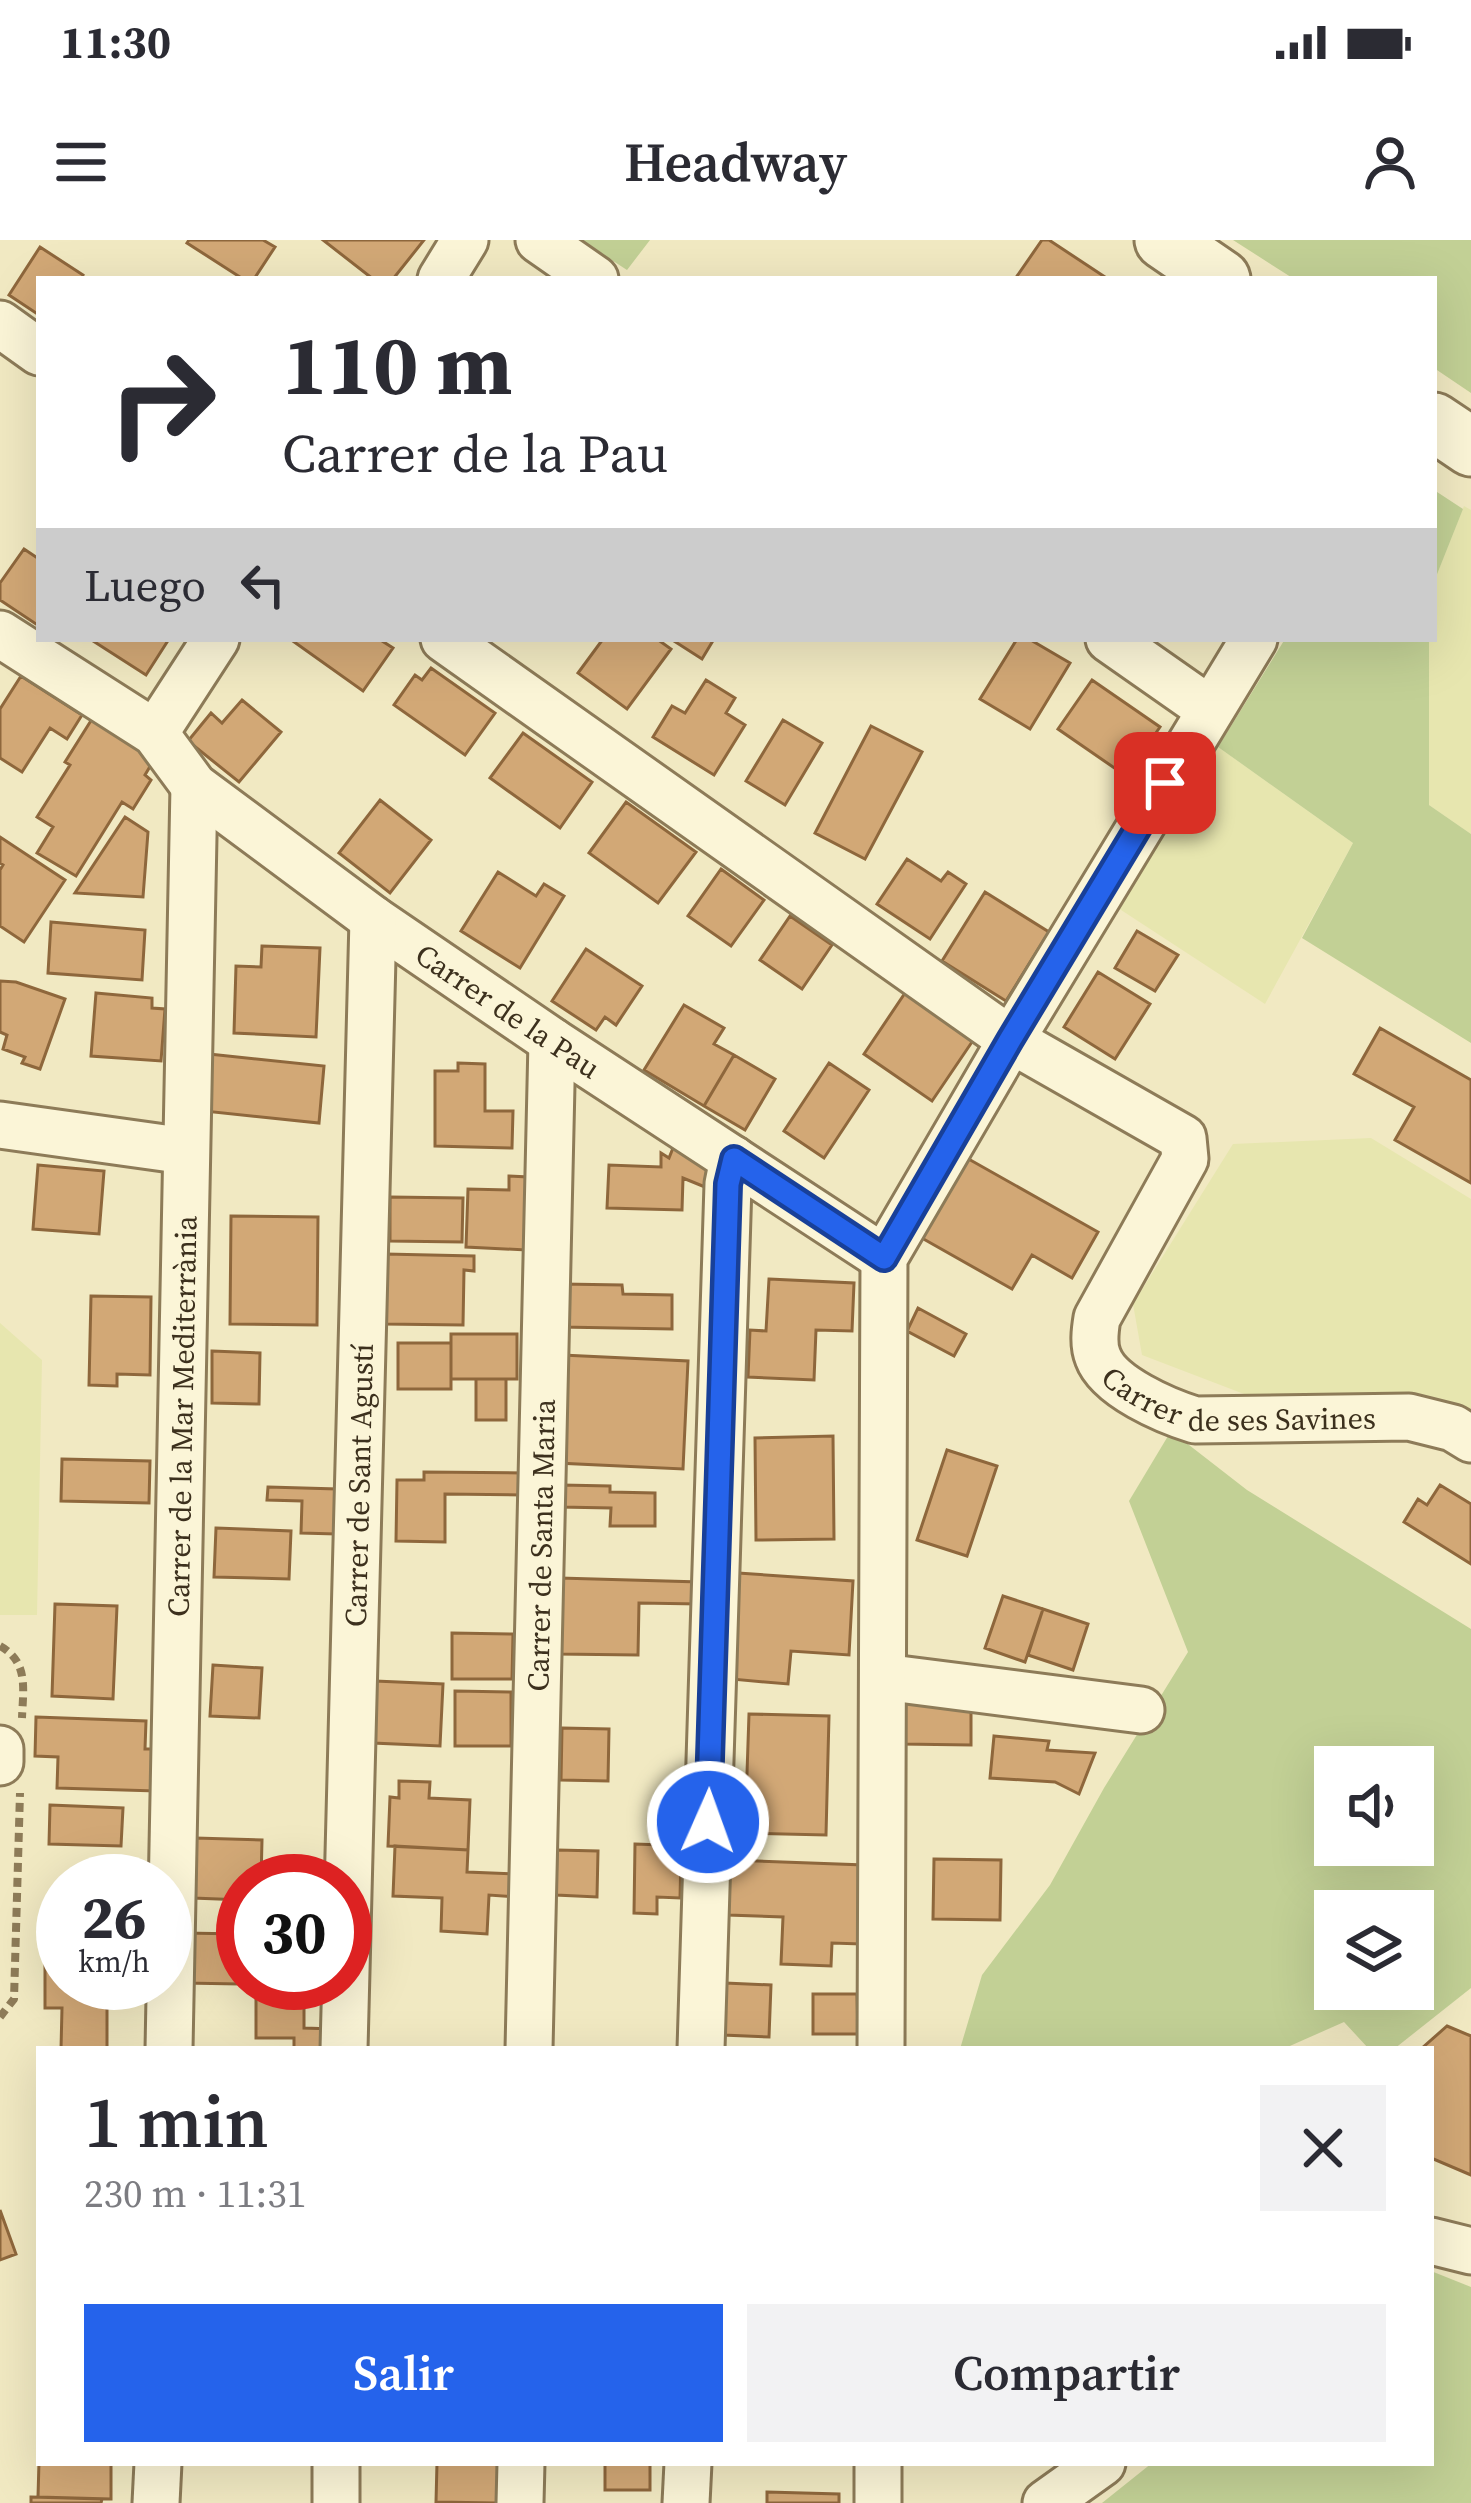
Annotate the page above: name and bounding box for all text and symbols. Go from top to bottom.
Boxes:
text: 11:30 [60,11,171,73]
text: Headway [624,125,847,199]
icon: menu [48,129,114,195]
icon: person [1357,129,1423,195]
text: 110 m [282,307,513,422]
icon: right [84,324,240,480]
text: Carrer de la Pau [282,416,669,490]
icon: left [230,552,296,618]
text: Luego [84,554,206,616]
pin [1114,732,1216,834]
icon: arrive [1132,750,1198,816]
street label: Carrer de la Pau [408,934,608,1088]
street label: Carrer de la Mar Mediterrània [157,1214,206,1617]
street label: Carrer de Sant Agustí [334,1343,383,1627]
street label: Carrer de ses Savines [1093,1357,1376,1441]
street label: Carrer de Santa Maria [517,1398,564,1692]
map controls [1314,1746,1434,2010]
button: sound [1314,1746,1434,1866]
position arrow [645,1759,771,1885]
speed limit sign: 30 [216,1854,372,2010]
text: 26 [81,1876,147,1958]
button: layers [1314,1890,1434,2010]
text: km/h [78,1941,150,1982]
text: 1 min [84,2072,269,2171]
button: close [1260,2085,1386,2211]
text: 230 m · 11:31 [84,2167,306,2220]
button: Salir [84,2304,723,2442]
button: Compartir [747,2304,1386,2442]

